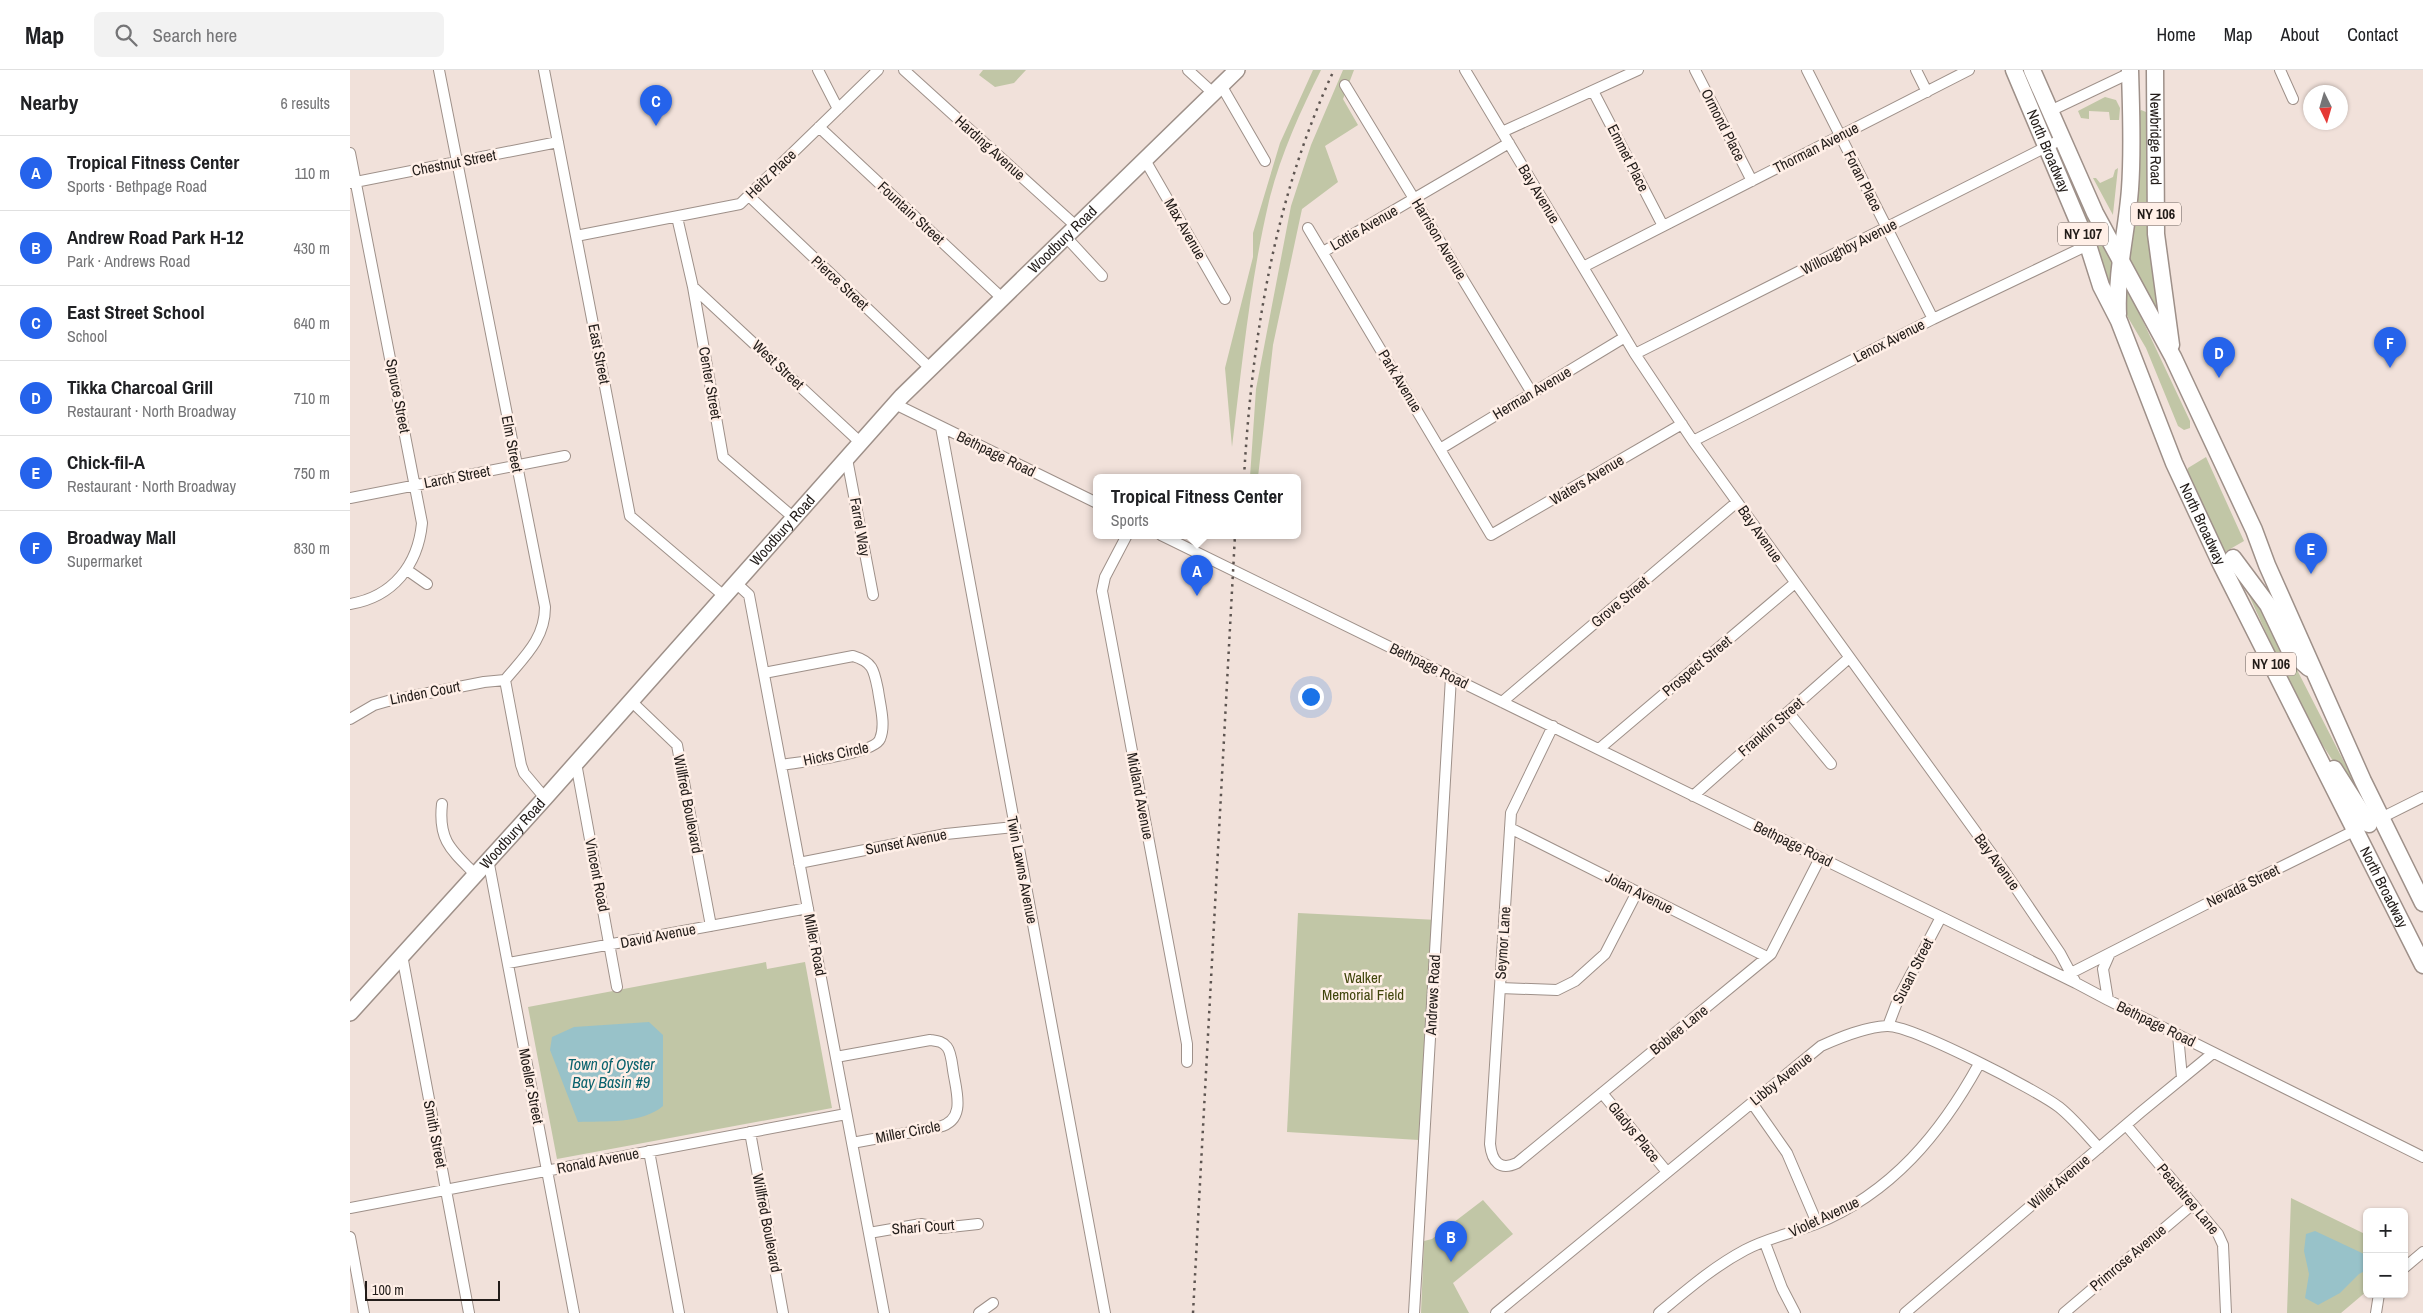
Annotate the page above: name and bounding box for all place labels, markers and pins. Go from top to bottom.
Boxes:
pin: C [640,85,672,126]
pin: F [2374,327,2406,368]
pin: D [2203,337,2235,378]
pin: E [2295,533,2327,574]
pin: A [1181,555,1213,596]
pin: B [1435,1221,1467,1262]

